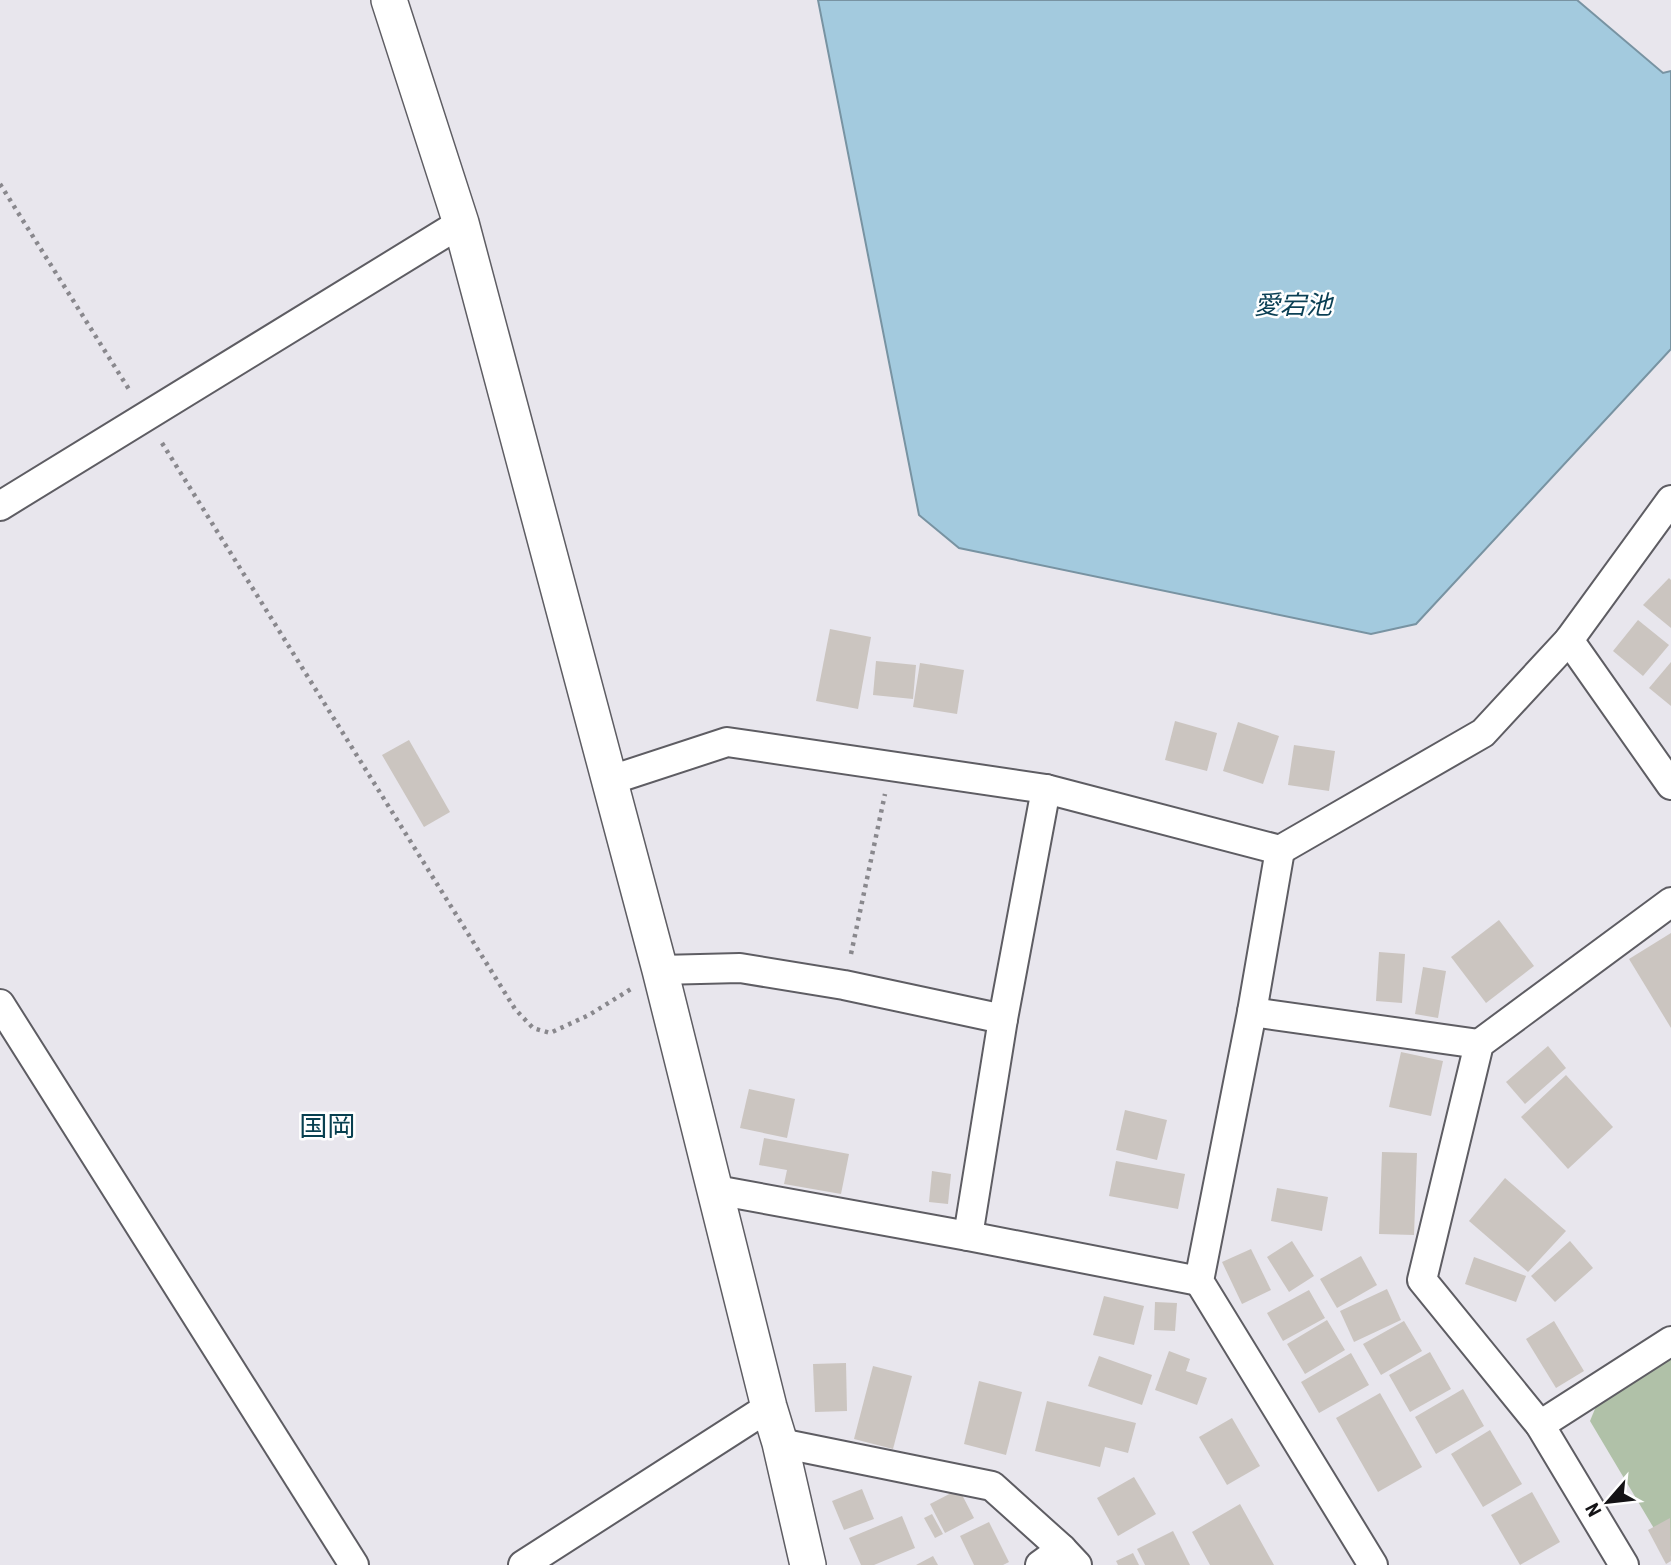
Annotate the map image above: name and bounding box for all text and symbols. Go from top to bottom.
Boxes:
water label: 愛宕池 [1254,290,1335,320]
district label: 国岡 [299,1110,355,1143]
north arrow [1573,1467,1643,1537]
text: N [1581,1499,1606,1520]

